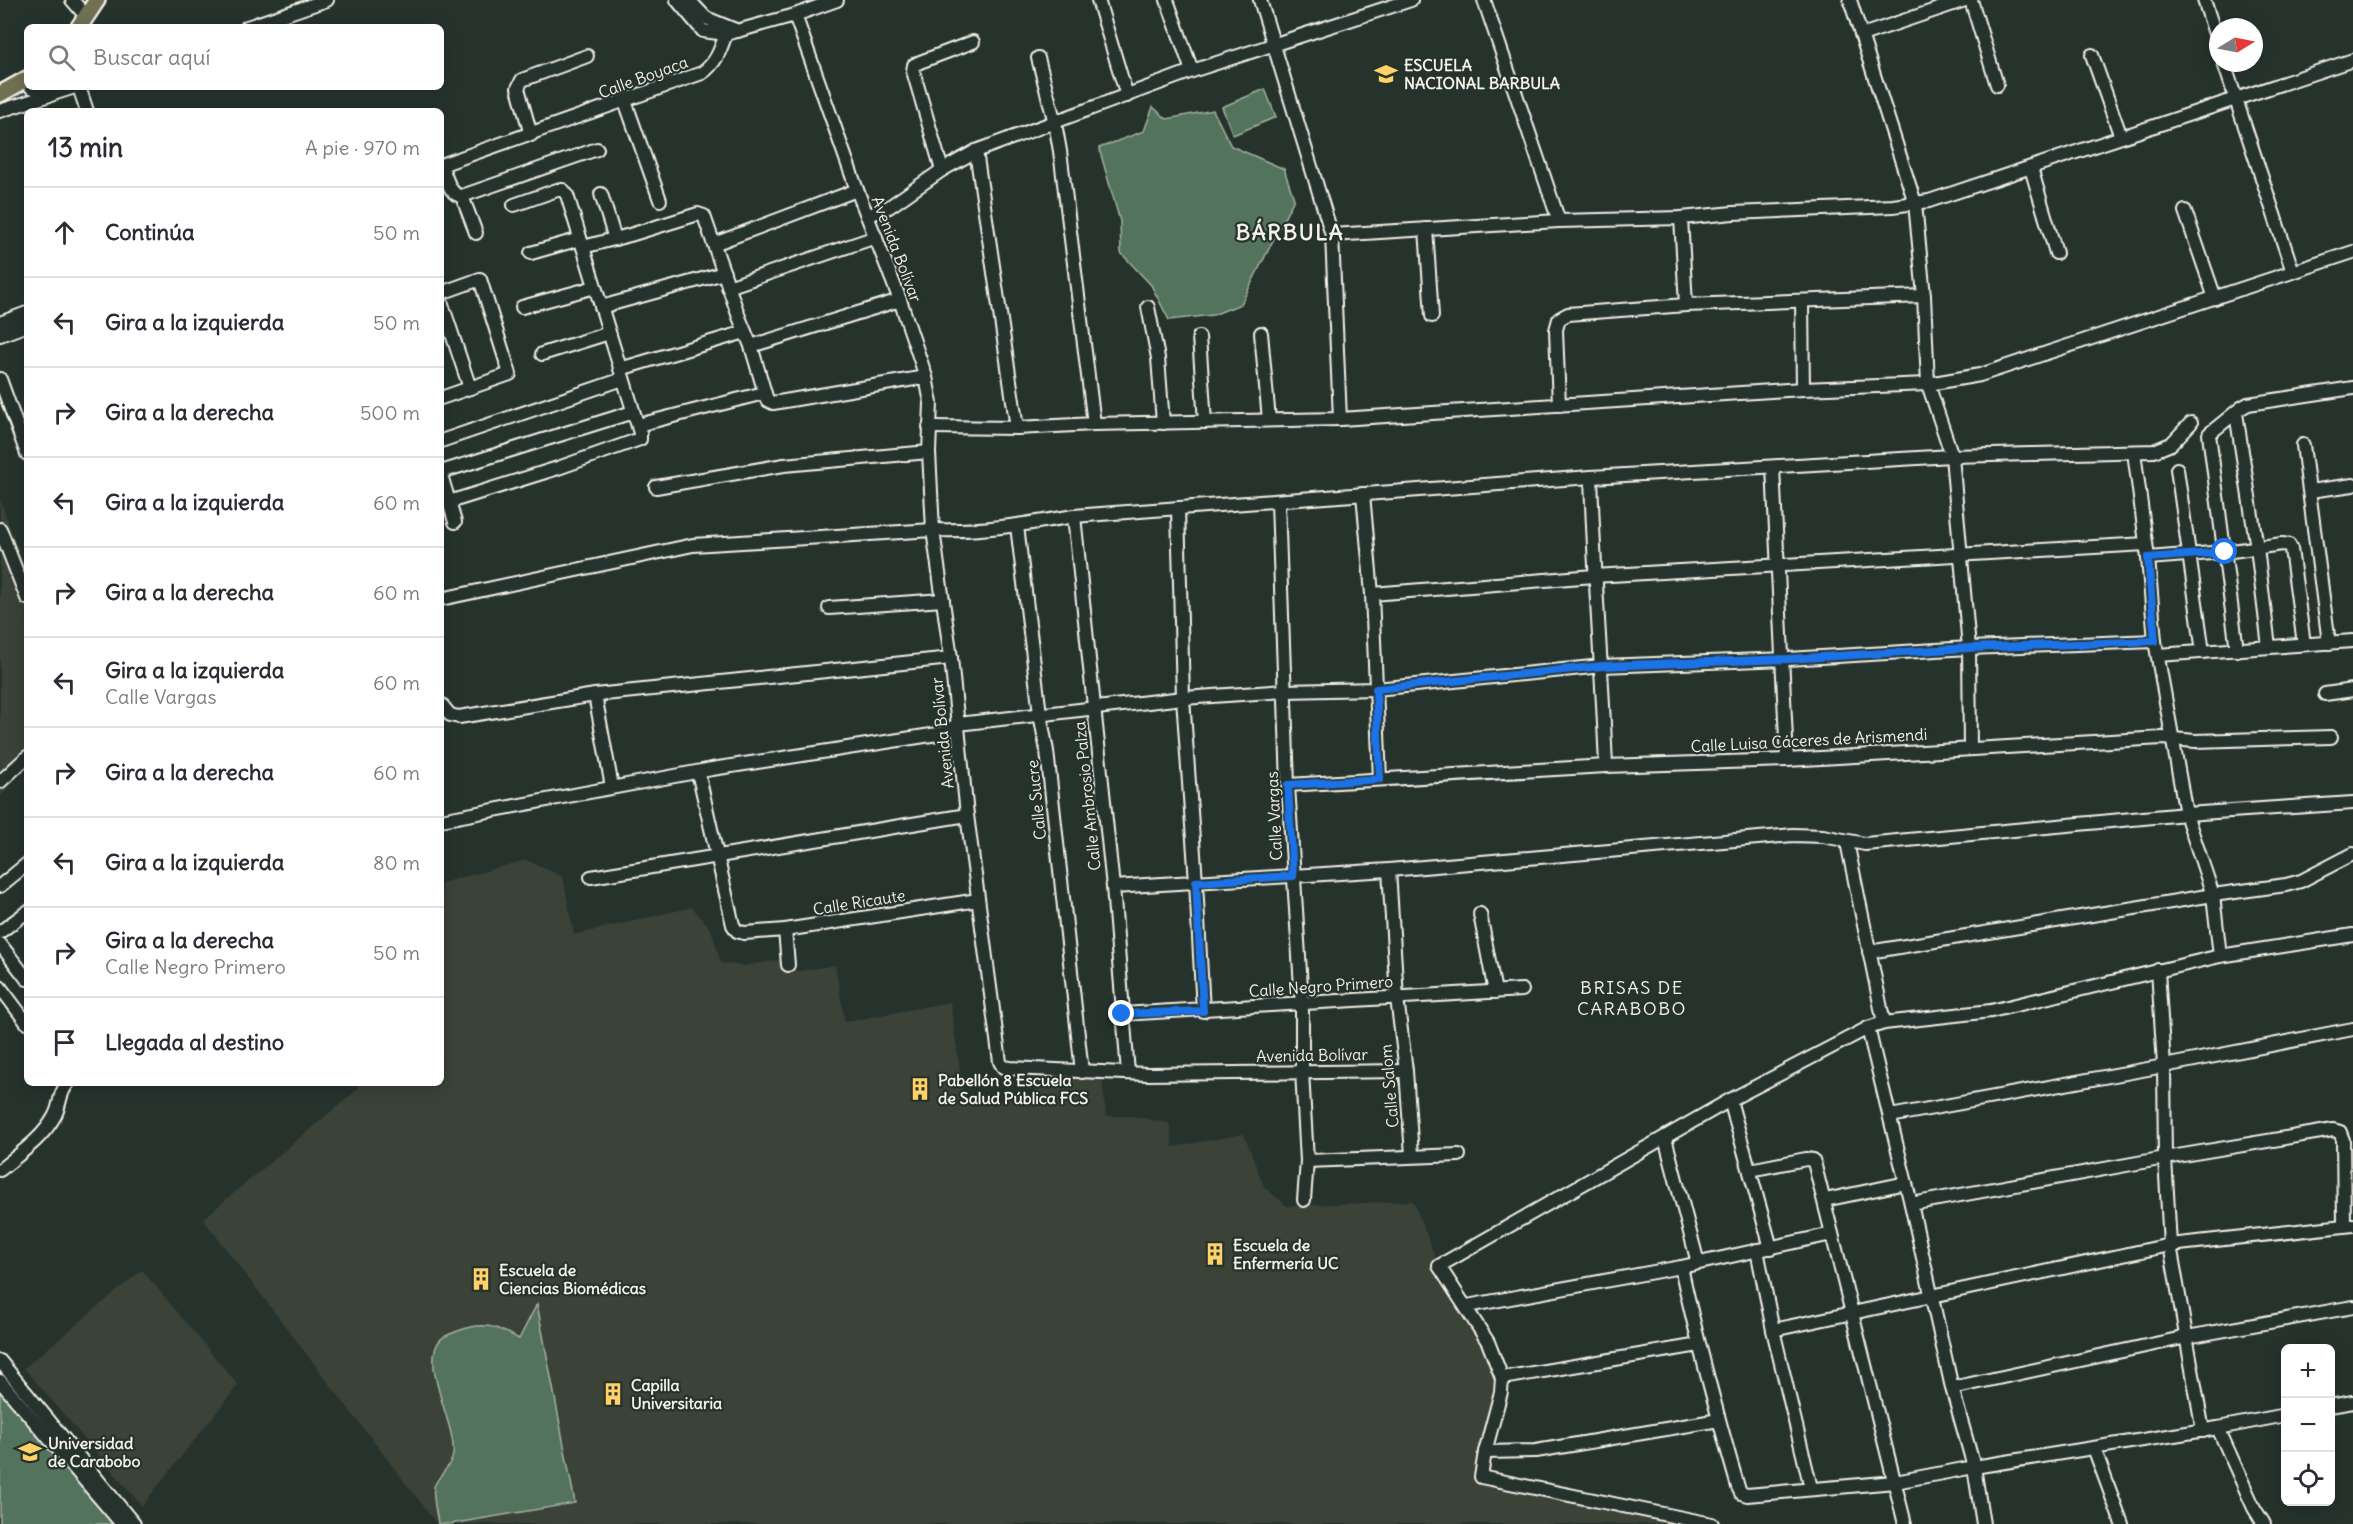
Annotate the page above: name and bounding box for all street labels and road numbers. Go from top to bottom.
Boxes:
street label: Calle Boyaca [595,52,691,102]
street label: Avenida Bolívar [868,193,927,305]
street label: Avenida Bolívar [926,676,958,790]
street label: Calle Ambrosio Palza [1069,720,1105,872]
street label: Calle Luisa Cáceres de Arismendi [1690,724,1928,756]
street label: Calle Sucre [1022,759,1050,841]
street label: Calle Vargas [1262,771,1286,861]
street label: Calle Ricaute [811,885,907,919]
street label: Calle Negro Primero [1248,971,1394,1001]
street label: Calle Salom [1375,1043,1403,1129]
street label: Avenida Bolívar [1256,1044,1369,1066]

